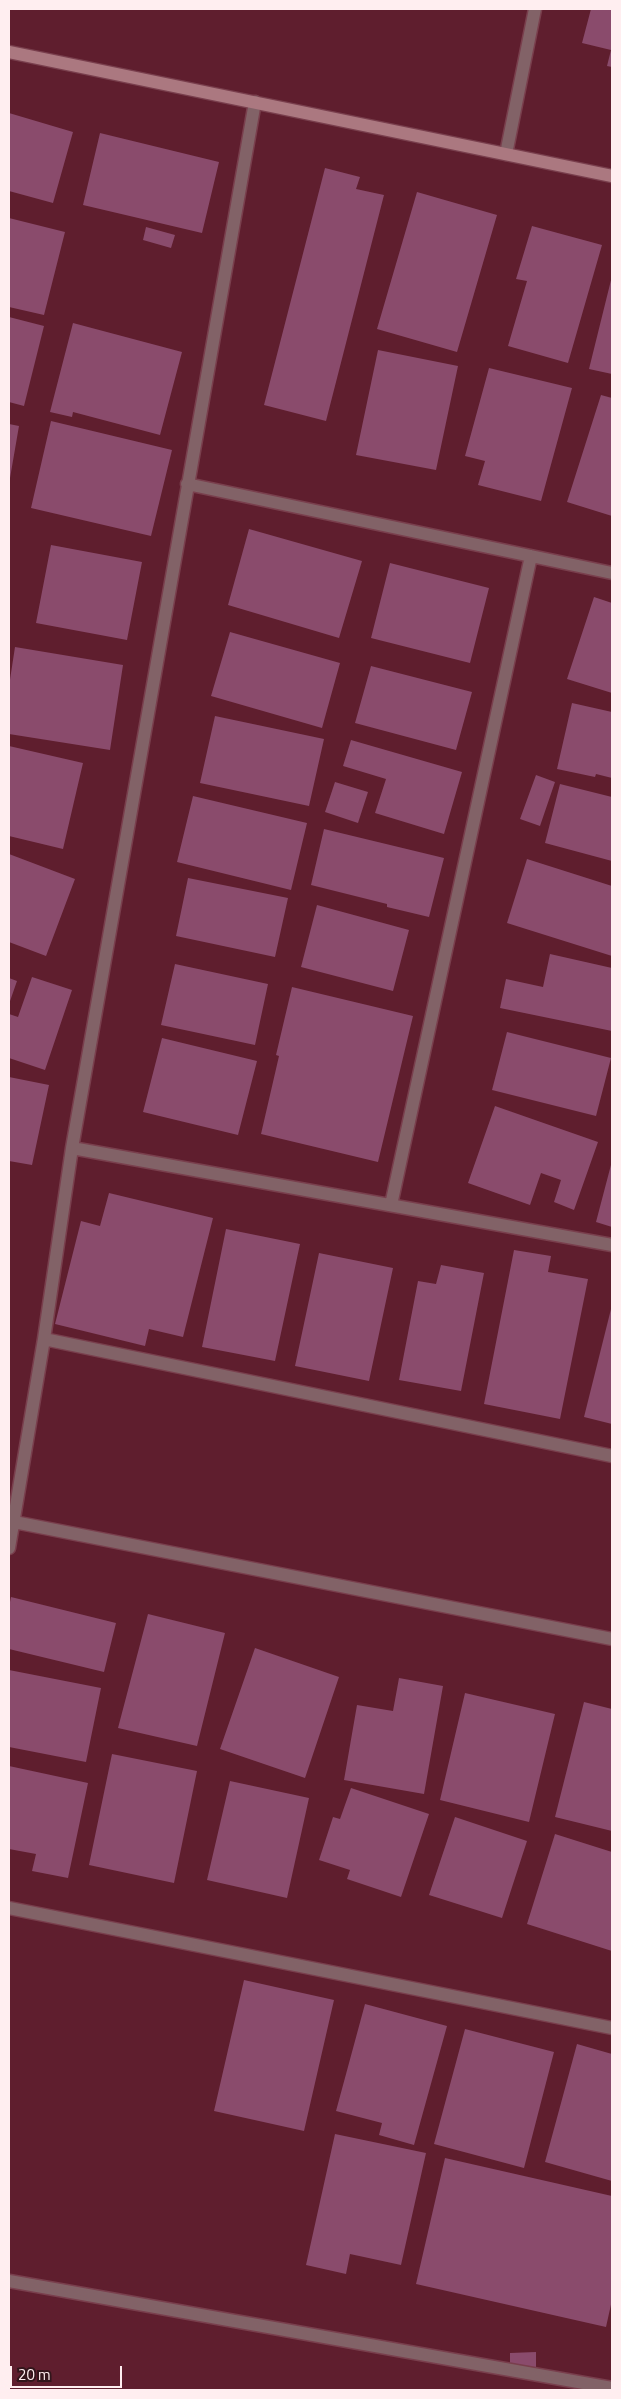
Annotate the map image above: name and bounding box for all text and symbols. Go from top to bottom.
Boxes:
scale bar [12,2356,125,2388]
text: 20 m [18,2363,51,2386]

